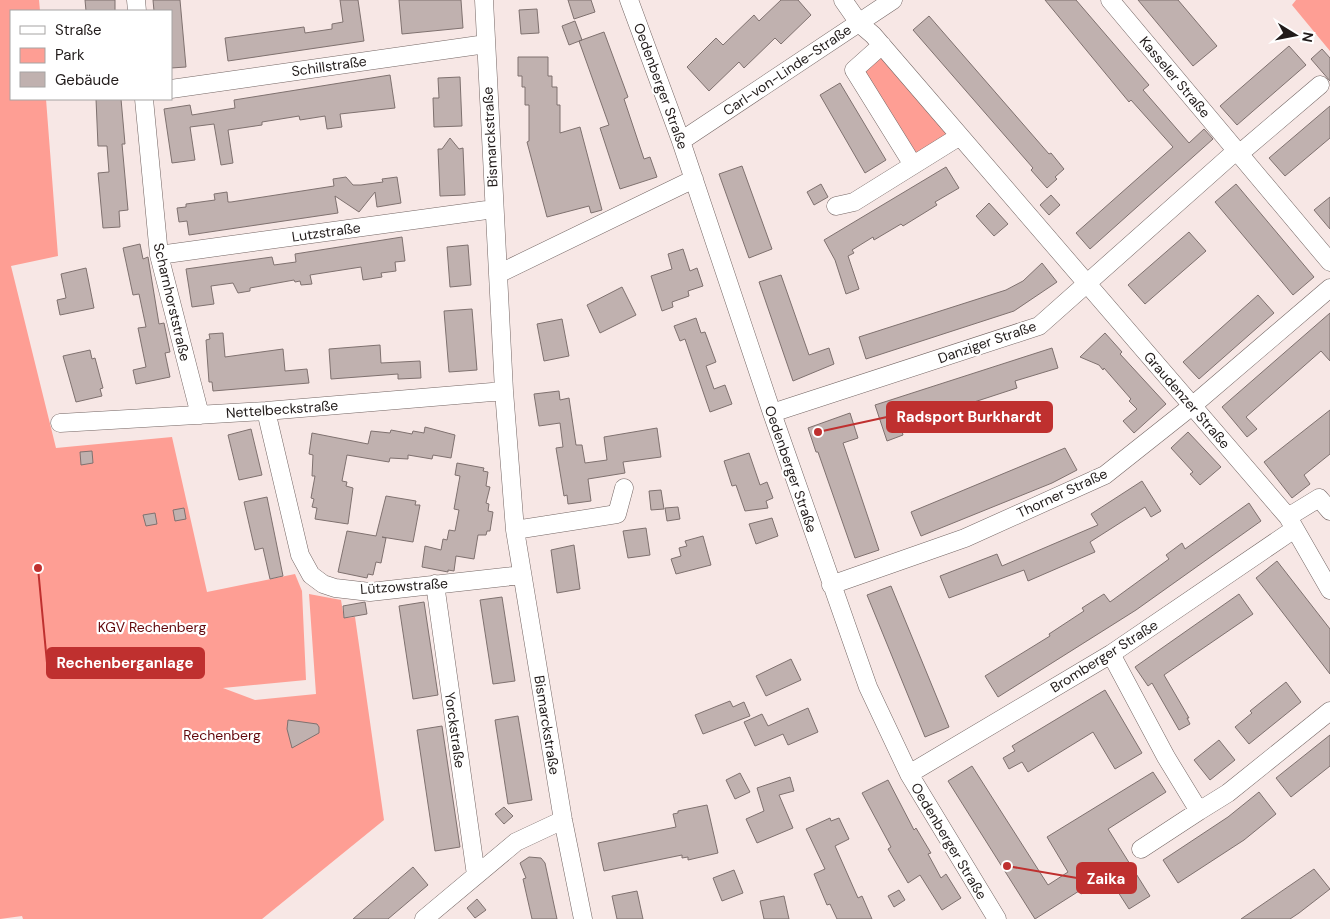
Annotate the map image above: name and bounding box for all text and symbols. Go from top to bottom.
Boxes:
legend [10,10,172,100]
north arrow [1270,10,1320,60]
text: Straße [55,20,102,40]
street label: Oedenberger Straße [630,20,692,152]
street label: Carl-von-Linde-Straße [719,20,855,120]
text: N [1298,31,1318,44]
street label: Kasseler Straße [1136,33,1214,121]
text: Park [55,45,85,65]
street label: Schillstraße [290,52,368,80]
text: Gebäude [55,70,119,90]
street label: Bismarckstraße [478,86,502,188]
street label: Lutzstraße [290,218,362,246]
street label: Scharnhorststraße [150,241,194,363]
street label: Danziger Straße [935,317,1039,367]
street label: Graudenzer Straße [1140,348,1234,452]
street label: Nettelbeckstraße [225,396,339,422]
callout: Radsport Burkhardt [887,402,1052,432]
street label: Oedenberger Straße [761,403,821,535]
text: Radsport Burkhardt [897,407,1041,427]
street label: Thorner Straße [1014,464,1110,522]
street label: Lützowstraße [359,574,449,598]
street label: Bromberger Straße [1047,616,1161,696]
park label: KGV Rechenberg [98,618,207,636]
callout: Rechenberganlage [47,648,204,678]
text: Rechenberganlage [57,653,193,673]
street label: Bismarckstraße [530,674,564,776]
street label: Yorckstraße [441,691,469,769]
park label: Rechenberg [183,726,261,744]
street label: Oedenberger Straße [907,779,991,903]
callout: Zaika [1077,863,1136,893]
text: Zaika [1087,869,1125,889]

